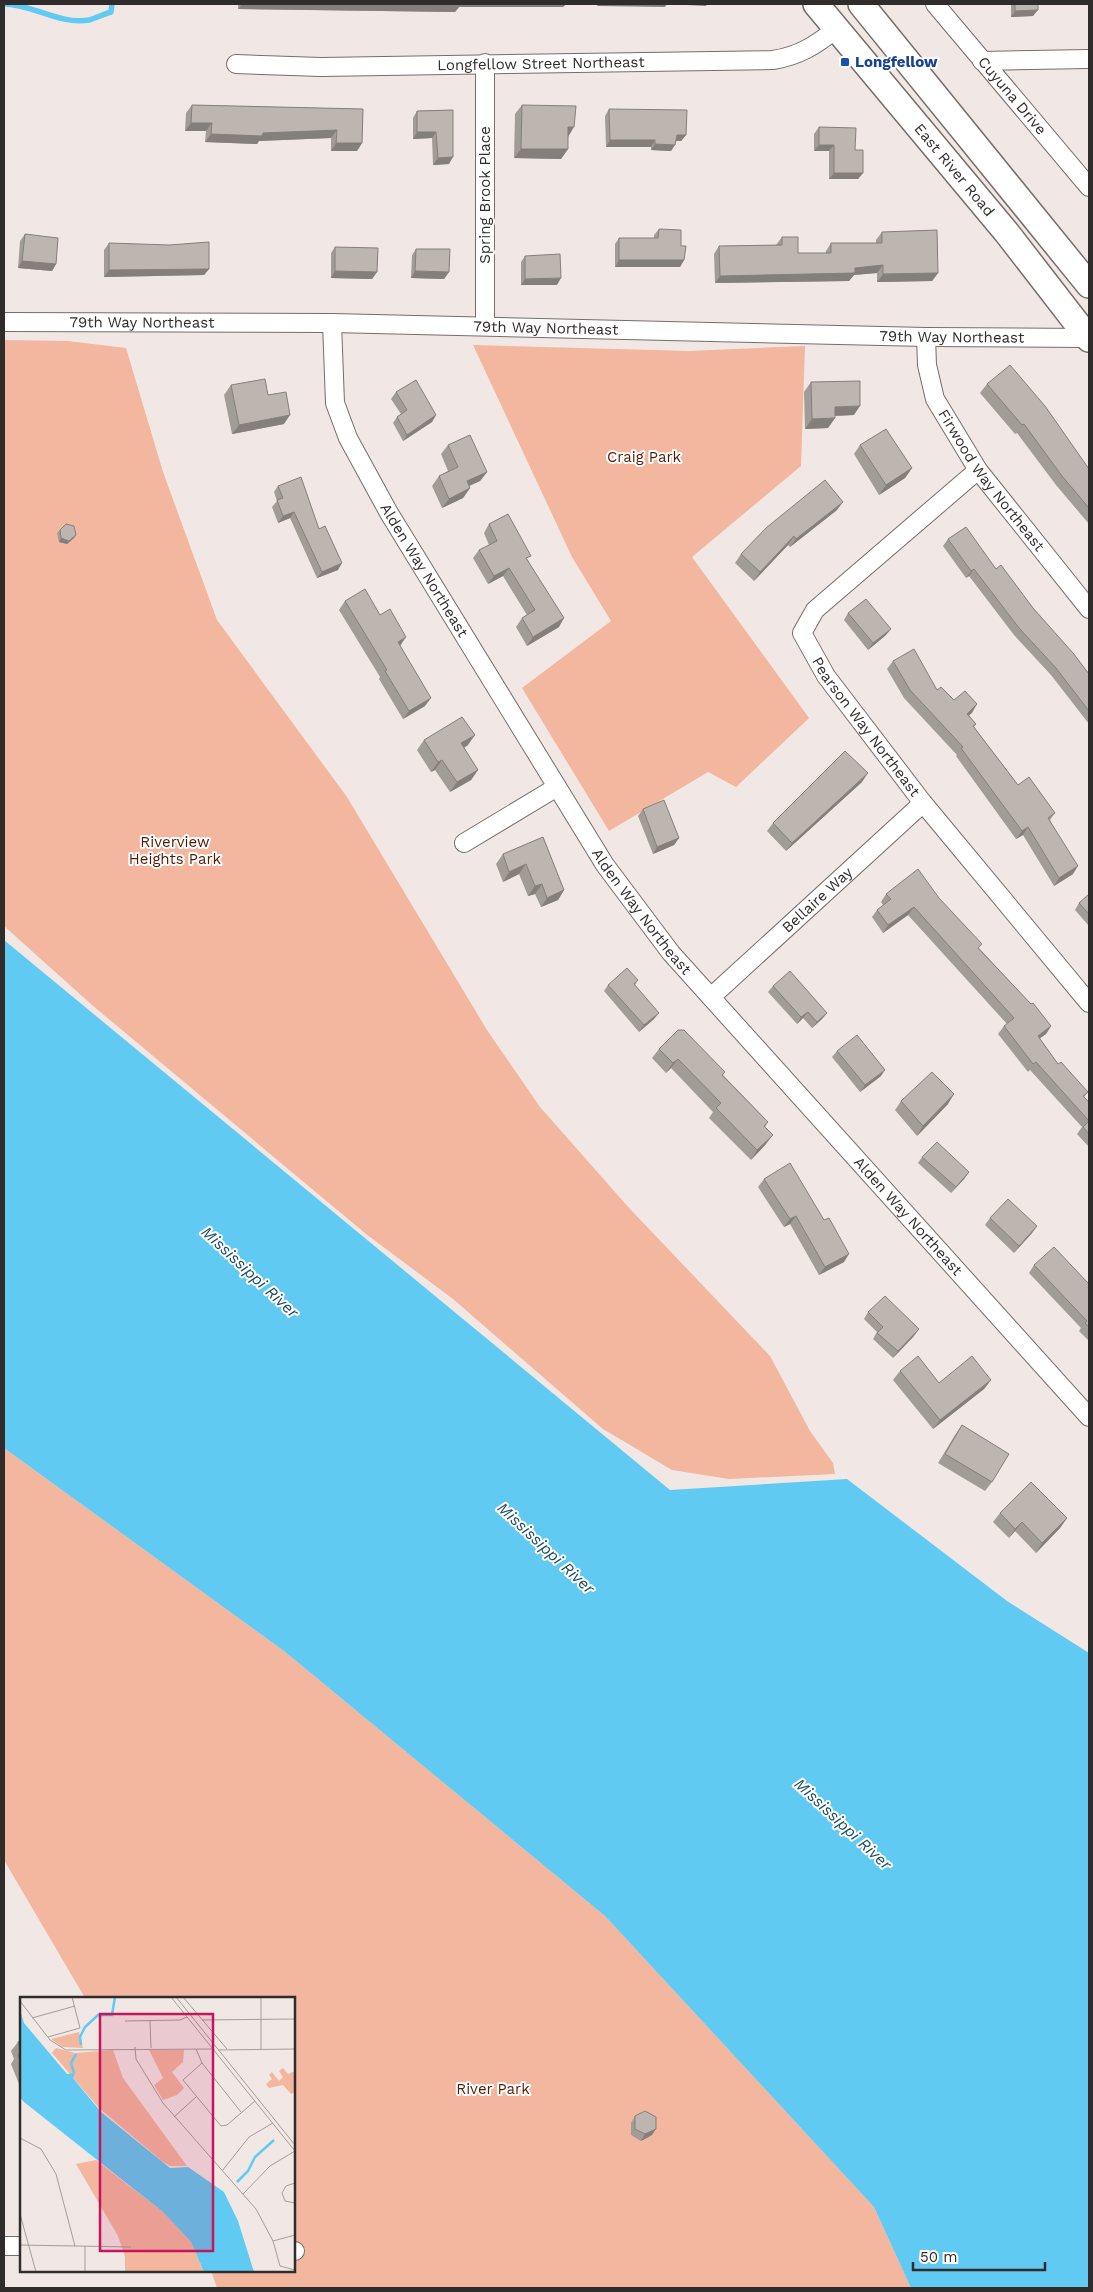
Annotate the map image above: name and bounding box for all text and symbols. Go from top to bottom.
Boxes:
street label: Longfellow Street Northeast [437,53,646,74]
place label: Longfellow [855,53,938,71]
street label: Cuyuna Drive [974,53,1050,139]
marker: Longfellow [839,56,851,68]
street label: East River Road [910,120,998,220]
street label: Spring Brook Place [476,126,494,264]
street label: 79th Way Northeast [69,313,215,332]
street label: 79th Way Northeast [473,317,619,339]
street label: 79th Way Northeast [879,327,1025,347]
street label: Firwood Way Northeast [934,406,1049,555]
park label: Craig Park [607,448,682,466]
street label: Alden Way Northeast [376,500,472,641]
street label: Pearson Way Northeast [808,654,924,801]
park label: Riverview Heights Park [129,833,222,868]
street label: Alden Way Northeast [588,845,696,979]
street label: Bellaire Way [778,863,856,936]
street label: Alden Way Northeast [850,1153,967,1280]
water label: Mississippi River [198,1222,303,1322]
water label: Mississippi River [494,1498,599,1598]
water label: Mississippi River [791,1774,896,1874]
inset map [20,1997,295,2272]
park label: River Park [456,2080,530,2098]
scale bar [913,2240,1046,2272]
text: 50 m [920,2248,957,2266]

